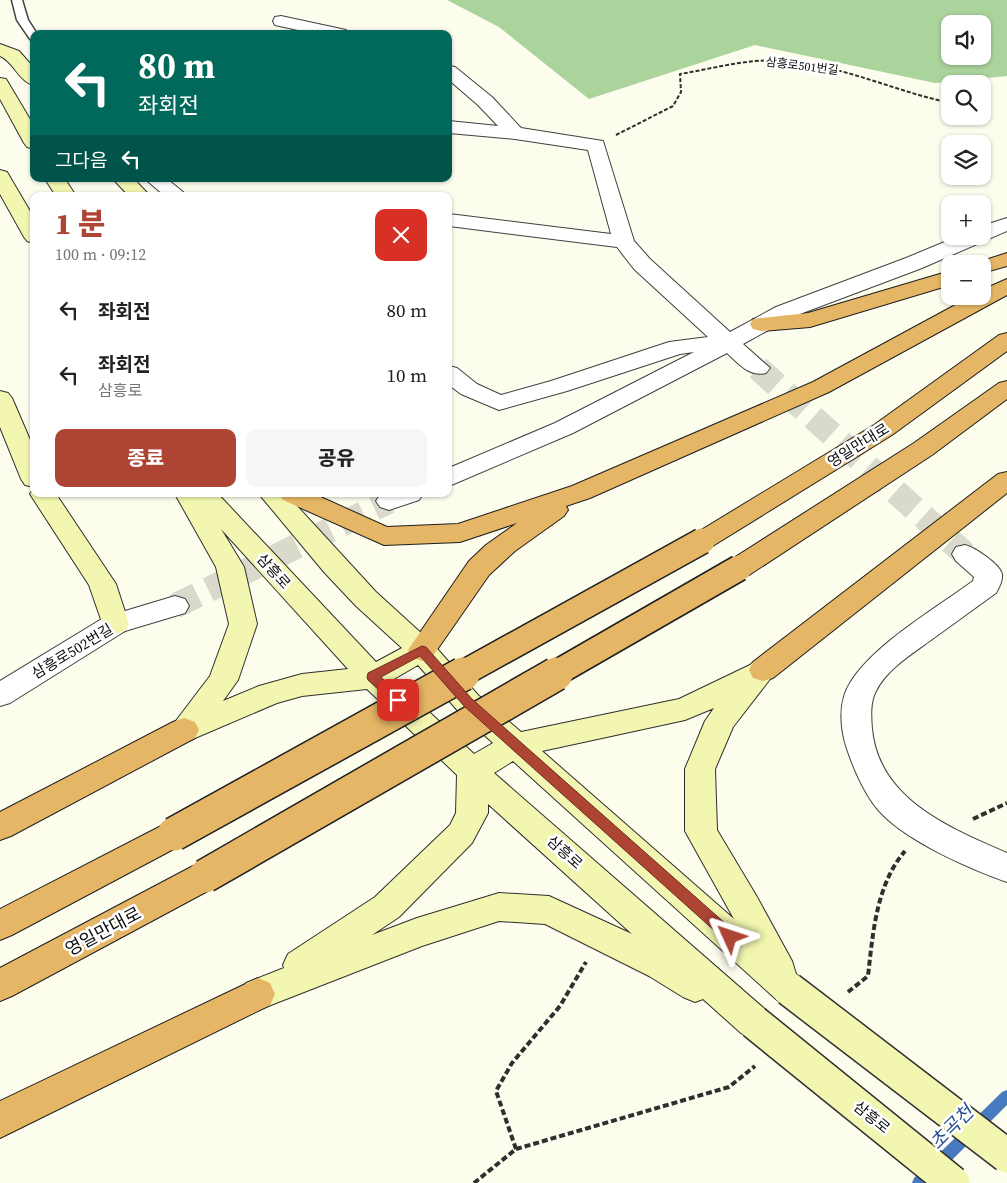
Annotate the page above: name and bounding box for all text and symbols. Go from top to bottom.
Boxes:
map controls [941,15,991,305]
button: sound [941,15,991,65]
text: 80 m [138,42,215,90]
icon: left [55,50,120,115]
street label: 삼흥로501번길 [765,54,839,78]
button: search [941,75,991,125]
text: 좌회전 [138,90,199,120]
button: layers [941,135,991,185]
icon: left [117,145,145,173]
text: 그다음 [55,147,107,173]
button: + [941,195,991,245]
text: 1 분 [55,203,105,244]
button: close [375,209,427,261]
text: 100 m · 09:12 [55,243,146,265]
button: − [941,255,991,305]
icon: left [55,296,83,324]
text: 80 m [386,297,427,323]
text: 좌회전 [98,298,150,324]
text: 좌회전 [98,351,150,377]
icon: left [55,361,83,389]
text: 10 m [386,362,427,388]
text: 삼흥로 [98,379,142,401]
street label: 영일만대로 [823,418,893,472]
button: 종료 [55,429,236,487]
button: 공유 [246,429,427,487]
street label: 삼흥로 [252,549,296,593]
street label: 삼흥로502번길 [27,618,117,684]
pin [377,679,419,721]
icon: arrive [384,686,412,714]
street label: 삼흥로 [543,830,587,874]
street label: 영일만대로 [61,901,145,961]
position arrow [703,910,755,962]
street label: 삼흥로 [849,1096,895,1138]
water label: 초곡천 [923,1098,980,1155]

